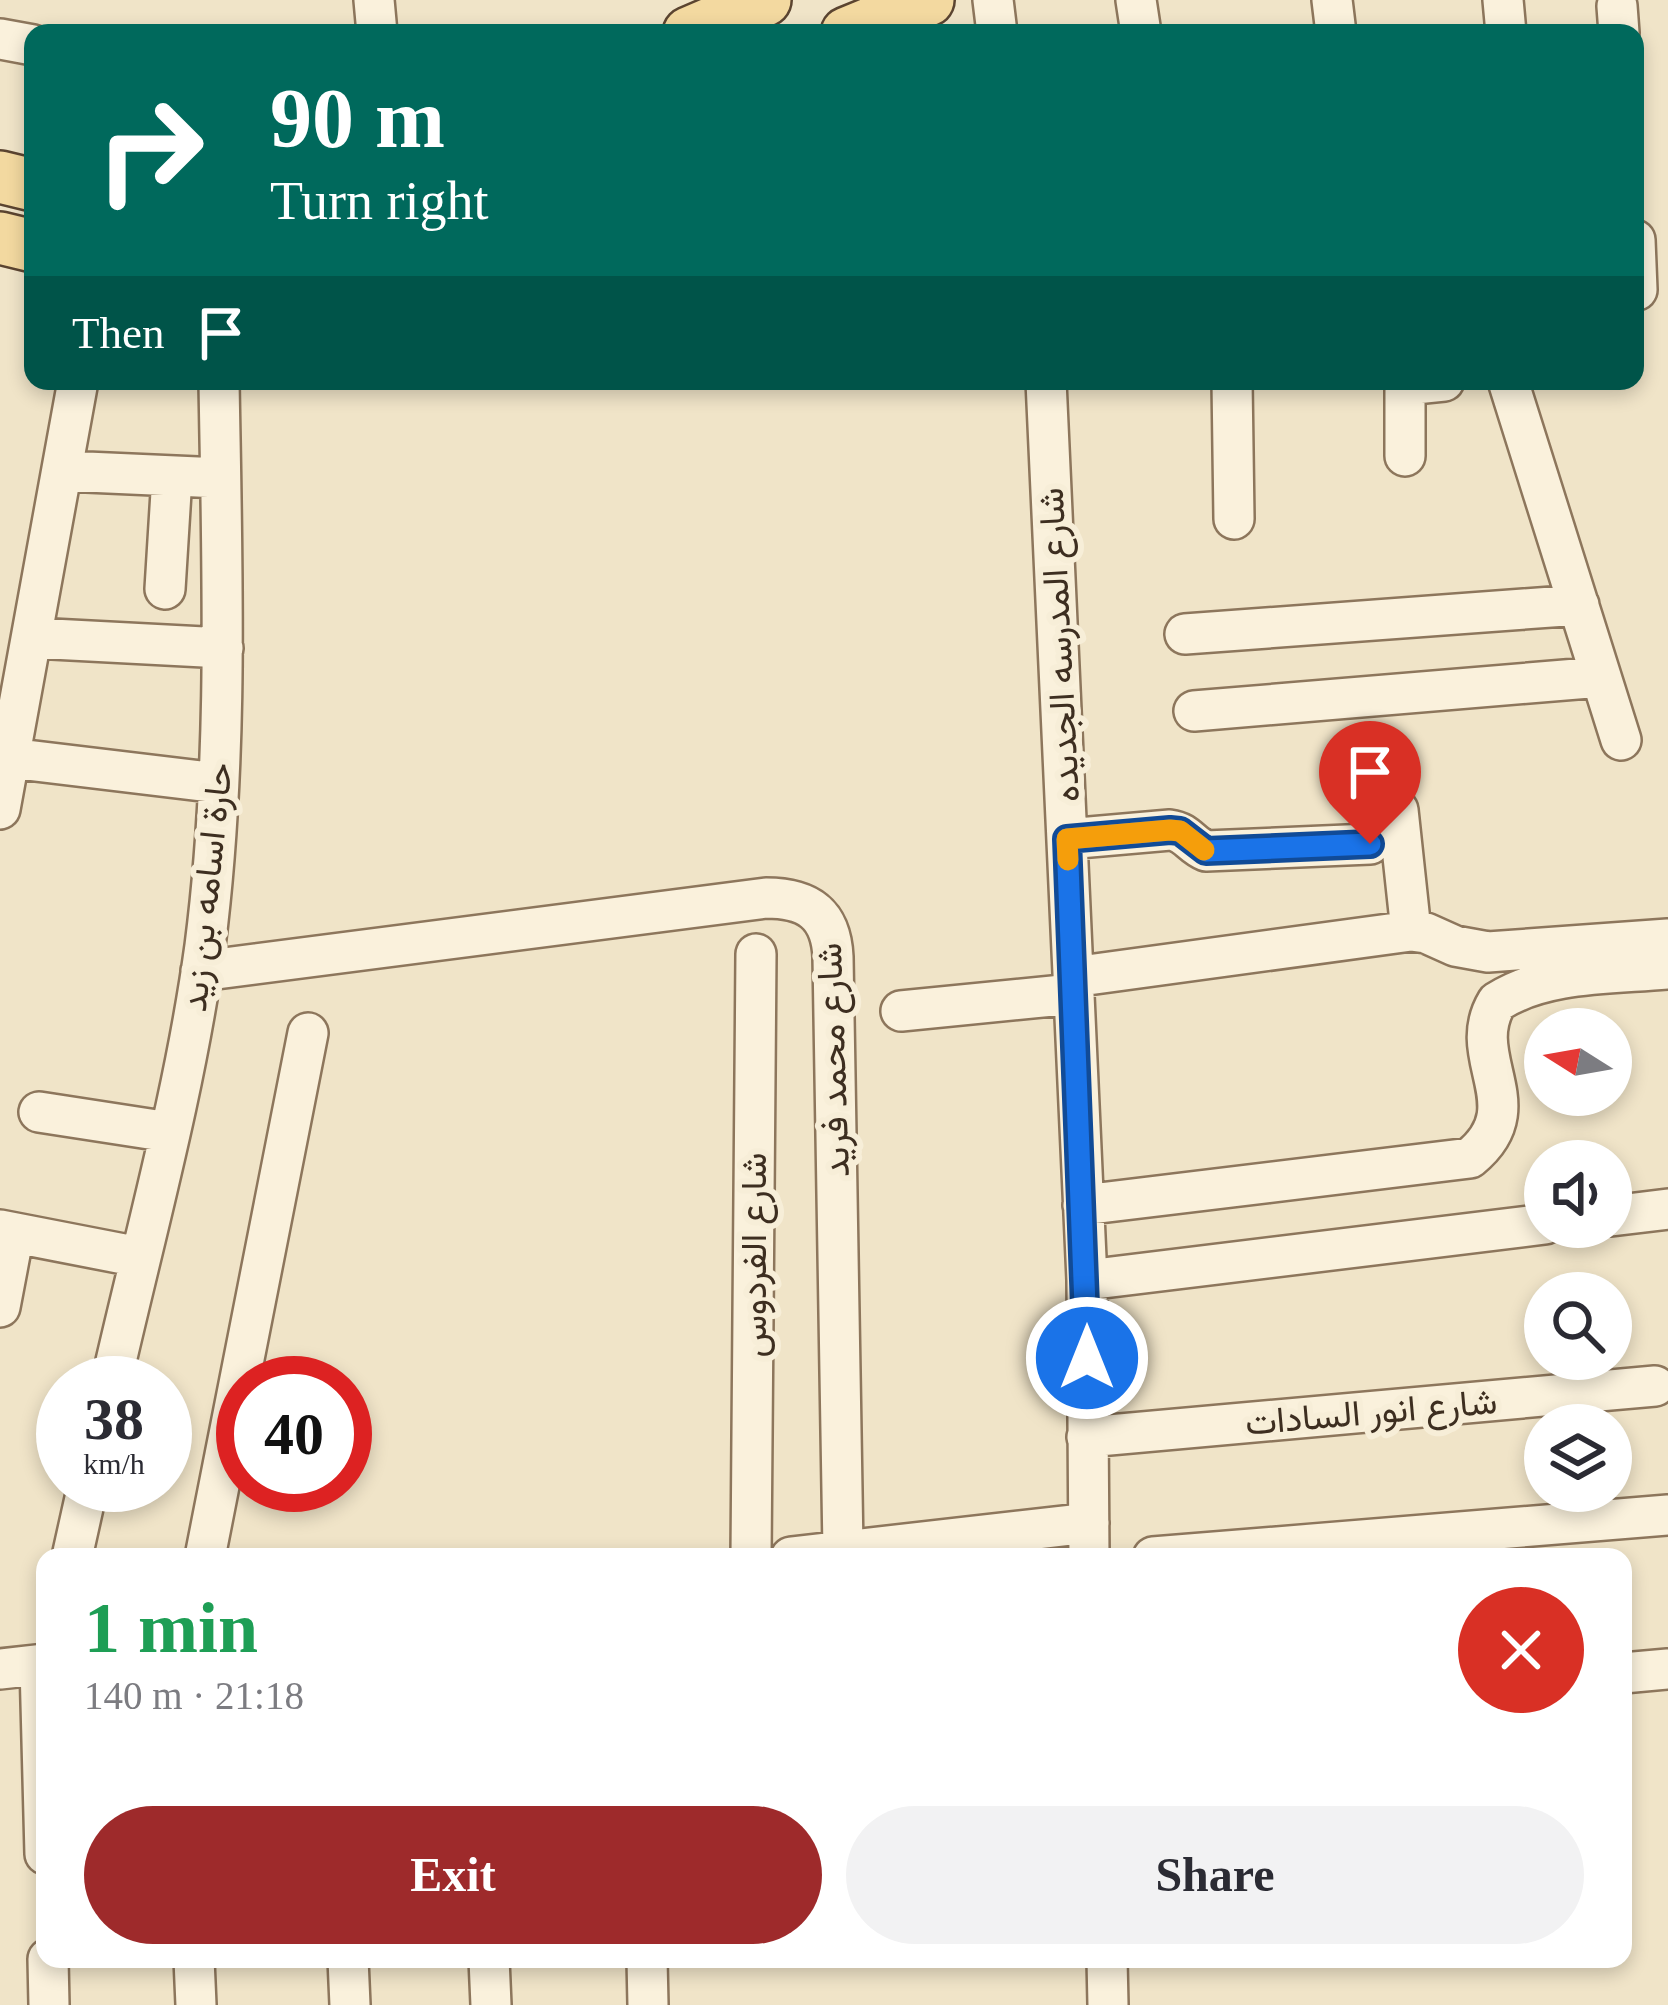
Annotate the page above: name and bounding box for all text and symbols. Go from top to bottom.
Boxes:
icon: right [72,72,228,228]
text: 90 m [270,72,445,165]
text: Turn right [270,171,489,231]
icon: arrive [188,300,254,366]
text: Then [72,308,164,358]
street label: شارع المدرسه الجديده [1031,486,1091,803]
pin [1319,721,1421,844]
icon: arrive [1337,739,1403,805]
street label: حارة اسامه بن زيد [174,761,242,1014]
street label: شارع محمد فريد [809,942,861,1178]
north arrow [1524,1008,1632,1116]
map controls [1524,1008,1632,1512]
button: sound [1524,1140,1632,1248]
street label: شارع الفردوس [734,1153,778,1357]
button: search [1524,1272,1632,1380]
position arrow [1024,1295,1150,1421]
speed limit sign: 40 [216,1356,372,1512]
street label: شارع انور السادات [1243,1381,1499,1447]
text: 38 [84,1386,144,1452]
button: layers [1524,1404,1632,1512]
text: km/h [83,1447,145,1480]
button: close [1458,1587,1584,1713]
text: 1 min [84,1588,258,1668]
text: 140 m · 21:18 [84,1674,304,1717]
button: Exit [84,1806,822,1944]
button: Share [846,1806,1584,1944]

